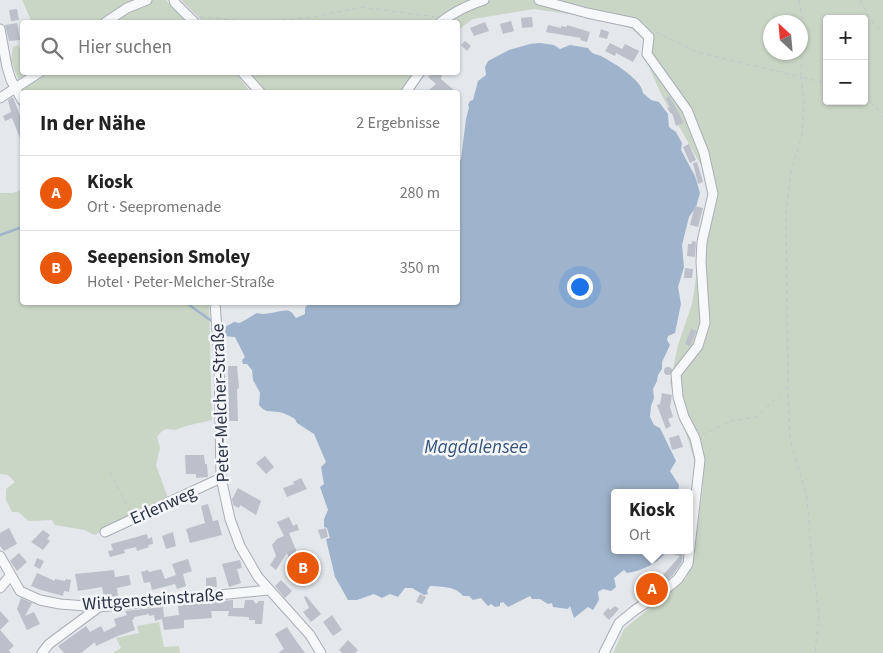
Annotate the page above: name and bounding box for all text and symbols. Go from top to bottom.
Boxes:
north arrow [763,15,808,60]
map controls [823,15,868,105]
button: + [823,15,868,60]
search box [20,20,460,75]
icon: search [38,34,66,62]
text: Hier suchen [78,34,172,61]
button: − [823,60,868,105]
text: In der Nähe [40,108,146,138]
text: 2 Ergebnisse [356,112,440,134]
text: Kiosk [87,169,133,196]
text: A [51,182,61,204]
text: 280 m [400,182,440,204]
text: Ort · Seepromenade [87,196,221,218]
text: Seepension Smoley [87,244,250,271]
text: B [51,257,61,279]
text: 350 m [400,257,440,279]
text: Hotel · Peter-Melcher-Straße [87,271,275,293]
your location [567,274,593,300]
street label: Peter-Melcher-Straße [205,323,236,483]
water label: Magdalensee [424,434,528,461]
street label: Erlenweg [126,480,200,531]
popup [611,489,693,554]
text: Kiosk [629,497,675,524]
text: Ort [629,524,650,546]
pin: B [287,549,319,587]
pin: A [636,570,668,608]
street label: Wittgensteinstraße [82,582,225,617]

